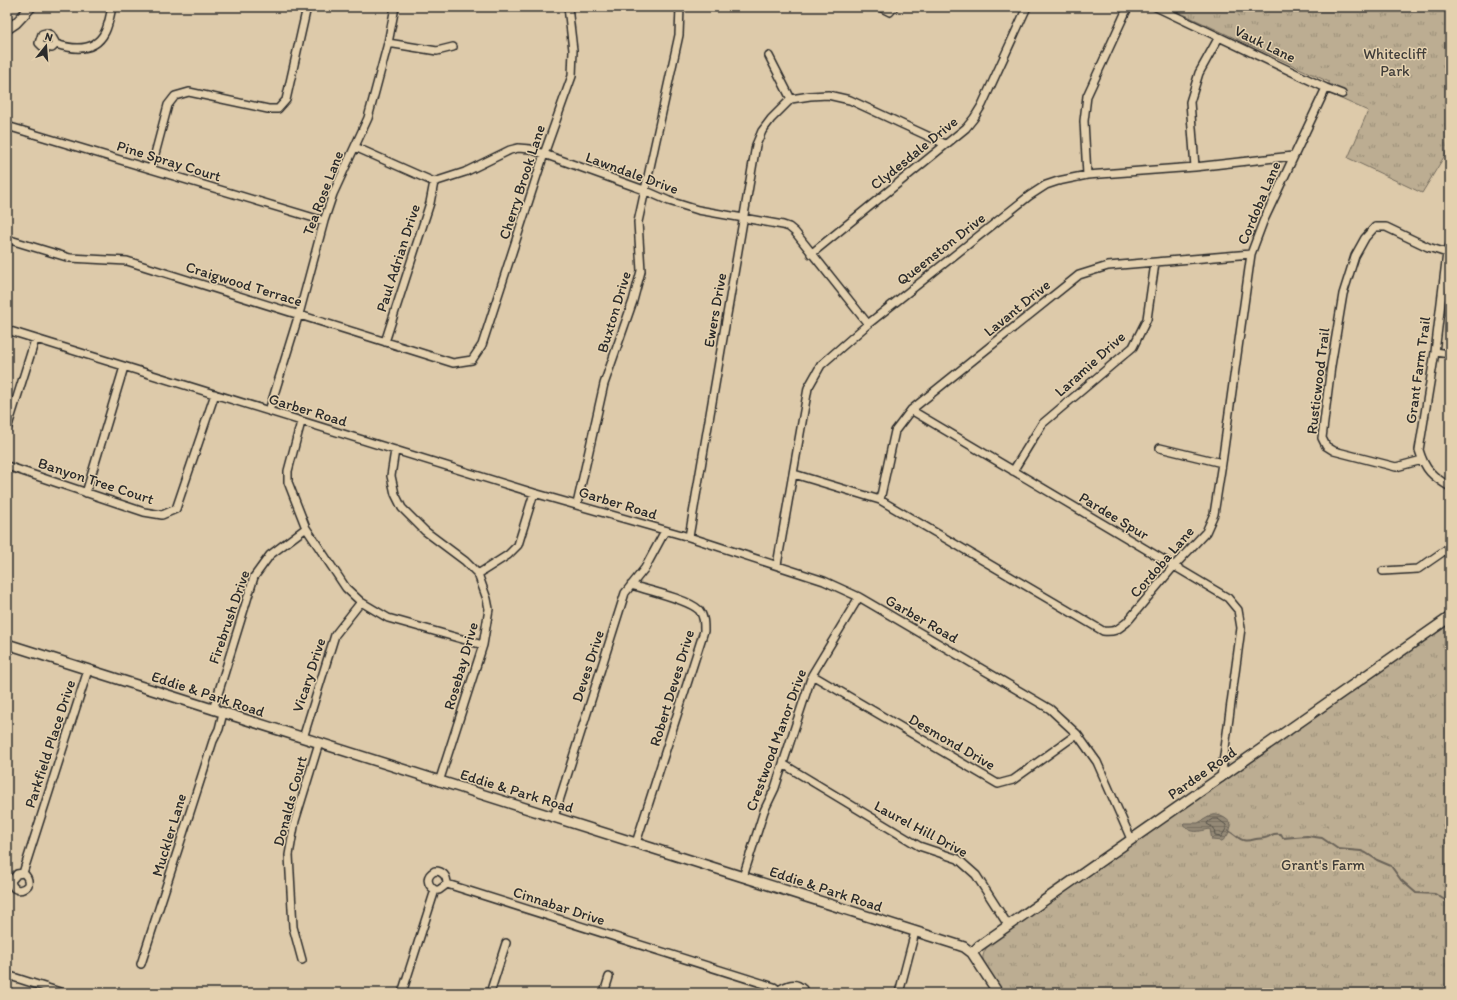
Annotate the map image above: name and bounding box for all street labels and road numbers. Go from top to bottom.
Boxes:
street label: Vauk Lane [1231,21,1299,67]
street label: Clydesdale Drive [867,112,961,194]
street label: Cherry Brook Lane [495,122,549,242]
street label: Pine Spray Court [115,137,224,186]
street label: Tea Rose Lane [299,148,347,238]
street label: Lawndale Drive [583,148,681,198]
street label: Cordoba Lane [1233,159,1285,247]
street label: Paul Adrian Drive [372,202,424,314]
street label: Queenston Drive [893,209,989,289]
street label: Craigwood Terrace [183,258,305,310]
street label: Buxton Drive [593,269,635,355]
street label: Ewers Drive [700,271,730,349]
street label: Lavant Drive [980,276,1054,340]
street label: Grant Farm Trail [1402,315,1435,425]
street label: Rusticwood Trail [1303,326,1334,435]
street label: Laramie Drive [1051,328,1129,400]
street label: Garber Road [267,390,350,431]
street label: Banyon Tree Court [36,454,157,508]
street label: Garber Road [577,483,660,524]
street label: Pardee Spur [1076,488,1152,544]
street label: Cordoba Lane [1126,523,1198,601]
street label: Firebrush Drive [204,568,254,666]
street label: Garber Road [882,591,962,647]
street label: Rosebay Drive [440,620,482,712]
street label: Robert Deves Drive [646,627,698,749]
street label: Deves Drive [568,628,608,704]
street label: Vicary Drive [289,636,329,714]
street label: Crestwood Manor Drive [742,666,810,814]
street label: Eddie & Park Road [149,667,267,721]
street label: Parkfield Place Drive [21,678,79,810]
street label: Desmond Drive [905,710,999,774]
street label: Pardee Road [1164,742,1240,803]
street label: Donalds Court [269,754,311,848]
street label: Eddie & Park Road [458,765,576,817]
street label: Muckler Lane [148,791,190,879]
street label: Laurel Hill Drive [871,797,971,861]
street label: Eddie & Park Road [767,862,885,916]
street label: Cinnabar Drive [511,883,607,929]

